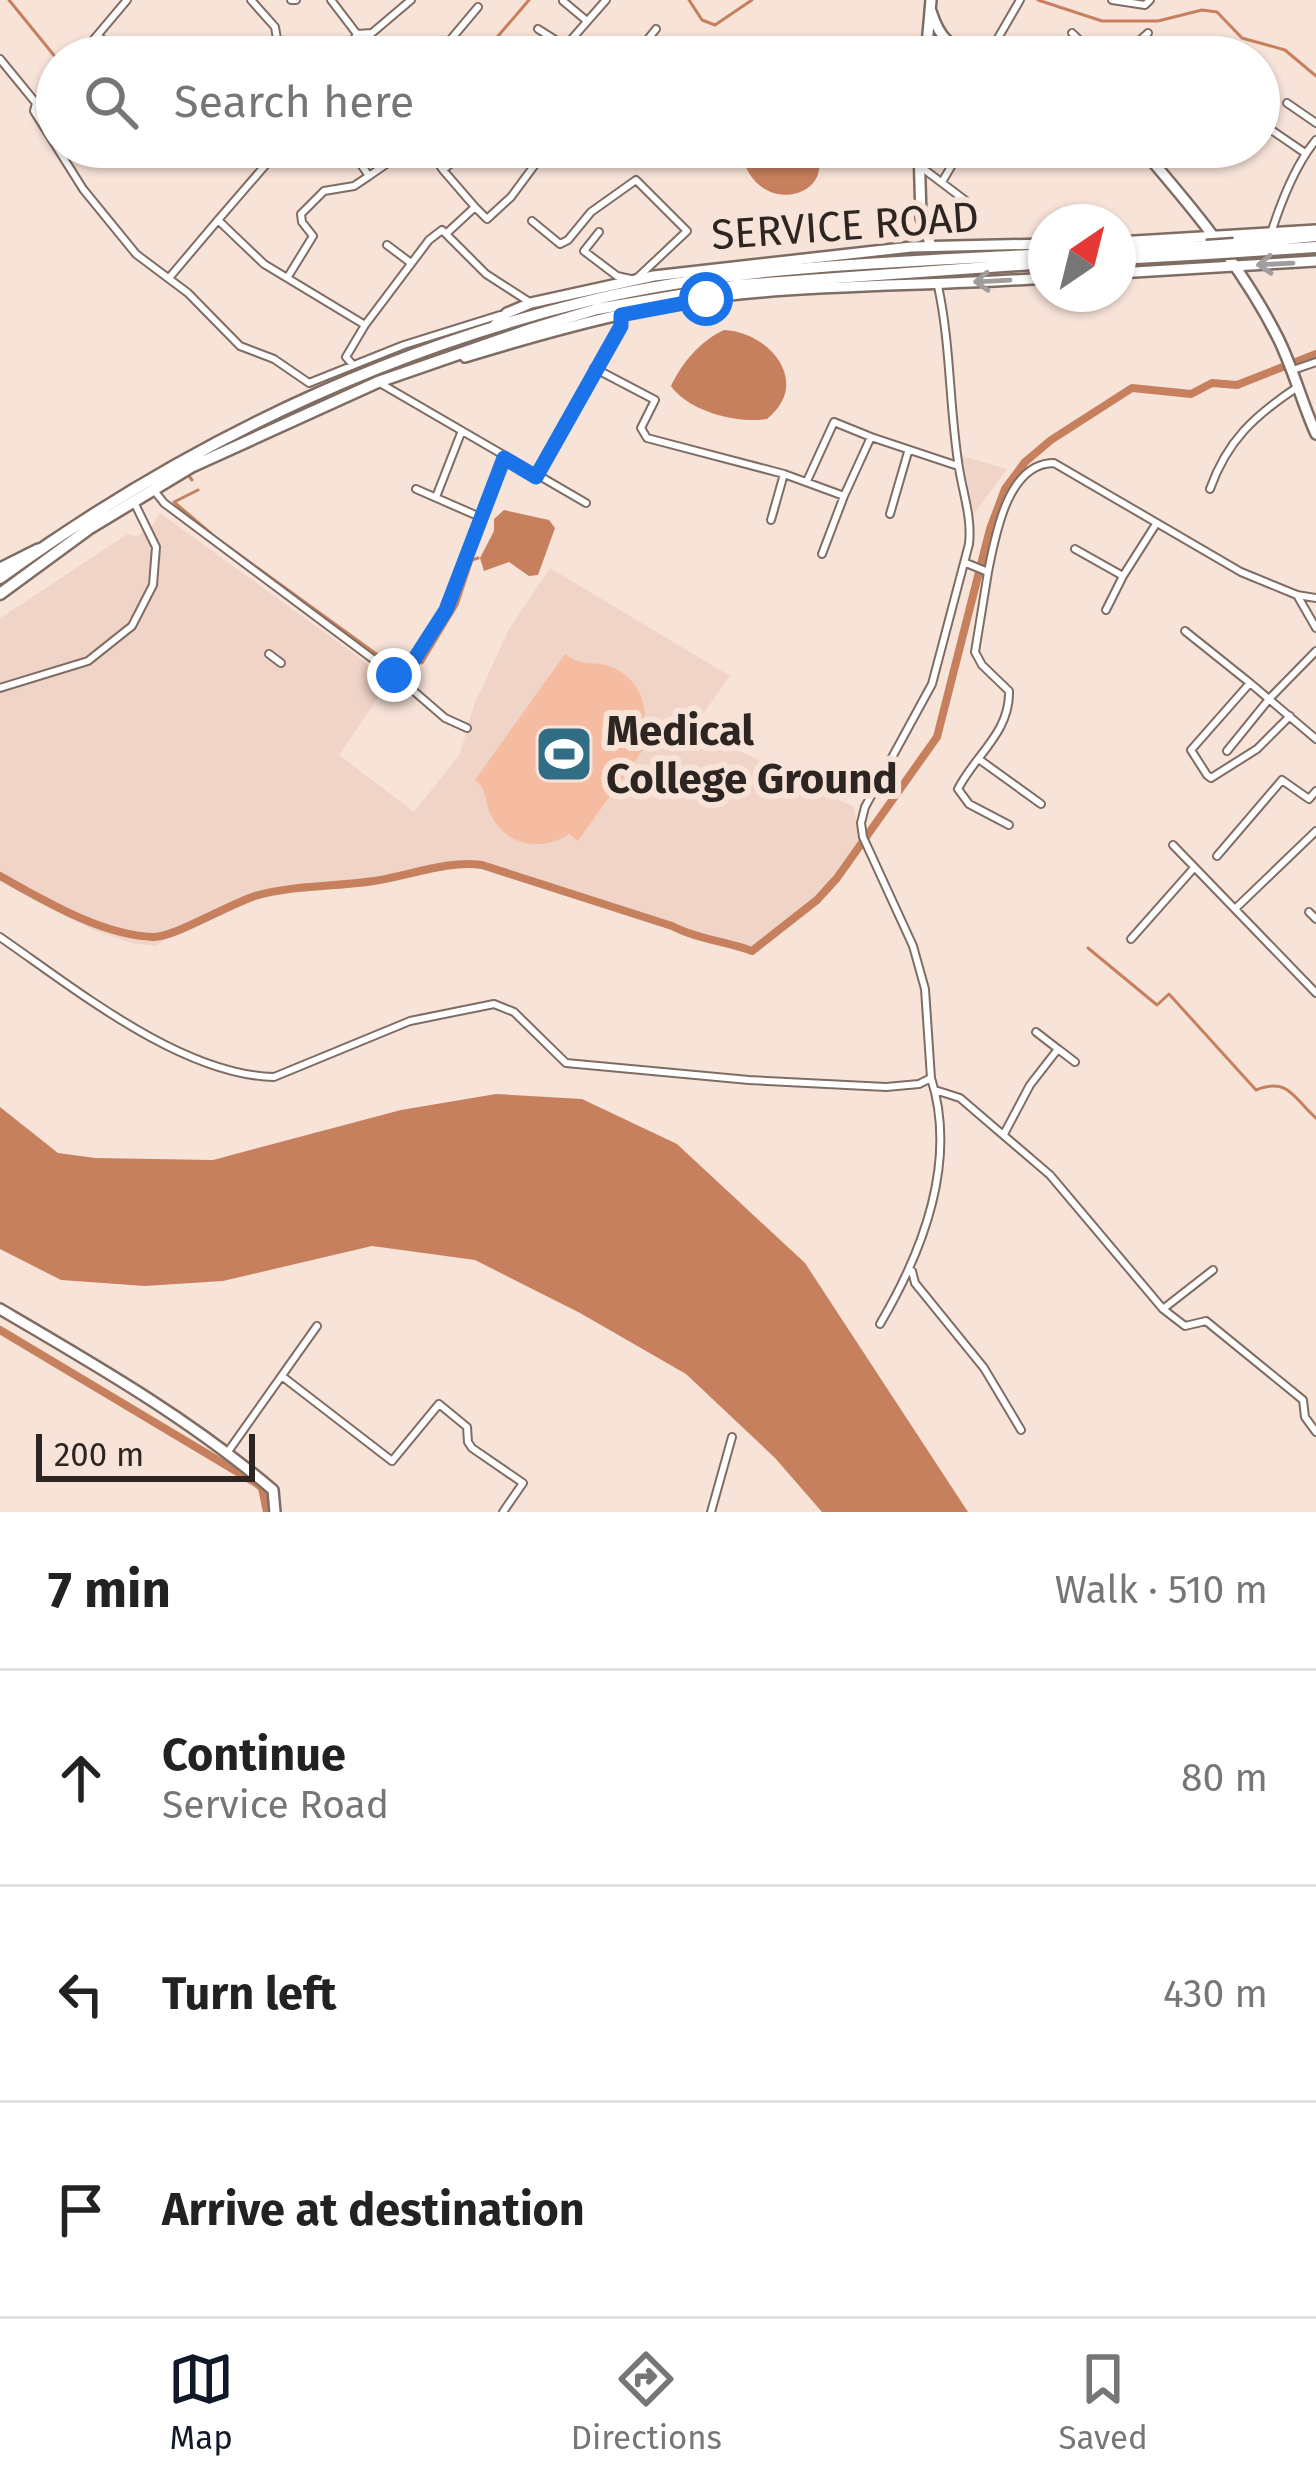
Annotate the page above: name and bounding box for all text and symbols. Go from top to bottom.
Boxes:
search box [36,36,1280,168]
icon: search [78,69,144,135]
text: Search here [174,75,414,129]
street label: SERVICE ROAD [710,192,981,260]
north arrow [1028,204,1136,312]
one-way arrow [1256,253,1295,276]
one-way arrow [973,270,1012,293]
route start [679,272,733,326]
route end [367,648,421,702]
place label: Medical College Ground [606,706,898,804]
sports icon: Medical College Ground [533,723,595,785]
scale bar [36,1428,255,1481]
text: 200 m [54,1435,144,1475]
text: 7 min [48,1559,171,1621]
text: Walk · 510 m [1055,1567,1268,1613]
text: Continue [162,1728,346,1782]
icon: ahead [48,1745,114,1811]
text: 80 m [1181,1755,1268,1801]
text: Service Road [162,1782,389,1828]
icon: left [48,1961,114,2027]
text: Turn left [162,1967,336,2021]
text: 430 m [1163,1971,1268,2017]
icon: arrive [48,2177,114,2243]
text: Arrive at destination [162,2183,585,2237]
tab: Map [168,2346,234,2458]
tab: Directions [571,2346,722,2458]
tab: Saved [1058,2346,1148,2458]

